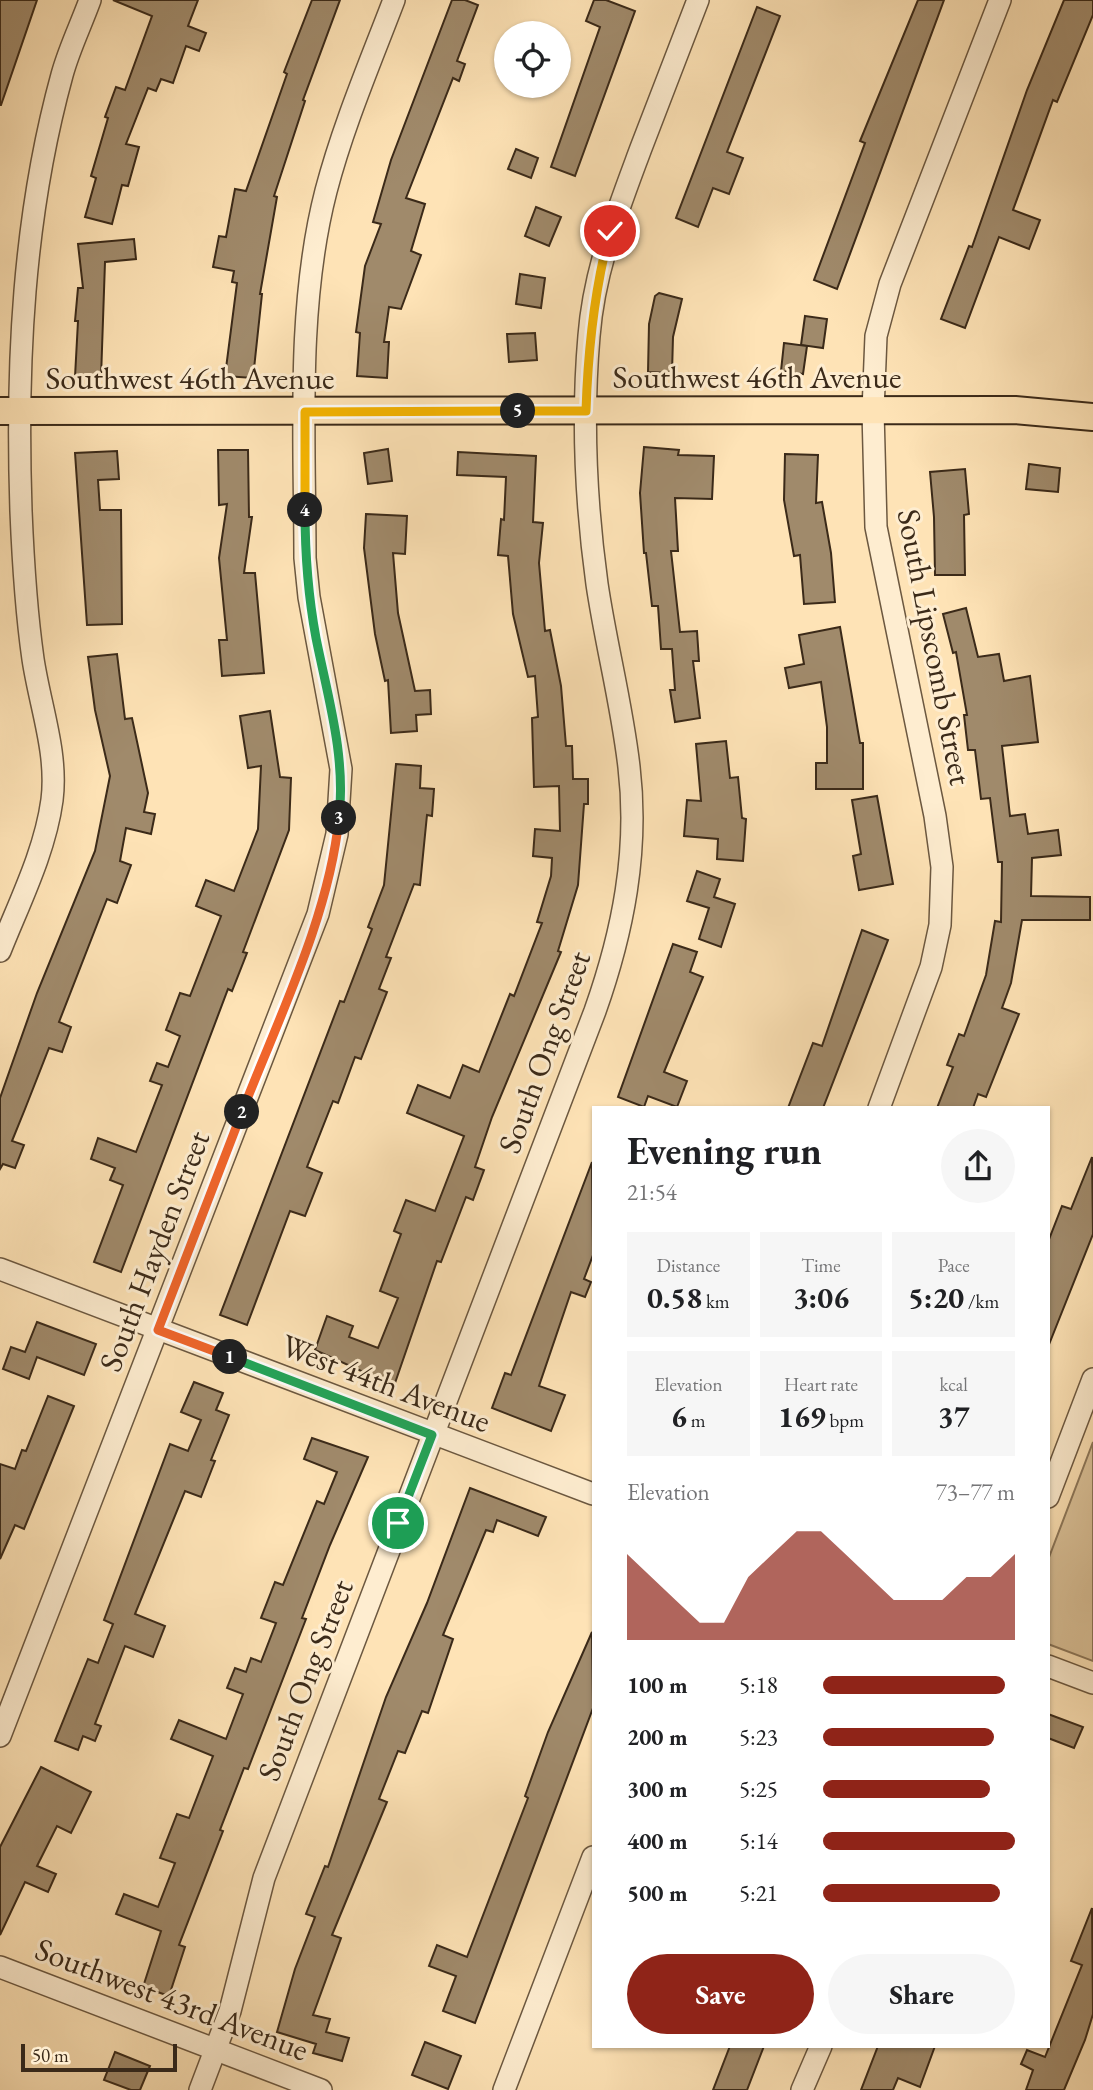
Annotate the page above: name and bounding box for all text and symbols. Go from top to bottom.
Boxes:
map controls [494,21,571,98]
button: locate [494,21,571,98]
pin [580,201,640,261]
icon: check [591,212,629,250]
street label: Southwest 46th Avenue [612,356,902,398]
street label: Southwest 46th Avenue [45,357,335,399]
pin: 5 [500,394,536,428]
text: 5 [512,398,523,423]
pin: 4 [288,492,322,528]
text: 4 [299,497,310,522]
street label: South Lipscomb Street [888,505,982,789]
pin: 3 [322,800,356,836]
text: 3 [333,805,344,830]
street label: South Ong Street [488,945,600,1159]
pin: 2 [224,1094,260,1130]
text: 2 [236,1099,247,1124]
street label: South Hayden Street [89,1125,219,1377]
text: Evening run [627,1126,822,1175]
button: share [941,1129,1015,1203]
text: 21:54 [627,1177,677,1207]
text: Distance [657,1253,720,1278]
text: Time [801,1253,841,1278]
text: Pace [938,1253,970,1278]
text: 0.58 [647,1278,702,1317]
text: 3:06 [793,1278,849,1317]
text: 5:20 [908,1278,964,1317]
text: km [702,1289,730,1314]
text: /km [964,1289,999,1314]
street label: West 44th Avenue [275,1324,497,1442]
pin: 1 [212,1340,247,1374]
text: 1 [224,1344,235,1369]
text: Elevation [654,1372,723,1397]
text: Heart rate [784,1372,858,1397]
text: kcal [939,1372,968,1397]
text: 6 [671,1397,687,1436]
text: 169 [778,1397,826,1436]
text: 37 [938,1397,970,1436]
text: m [687,1408,706,1433]
text: bpm [826,1408,864,1433]
text: Elevation [627,1477,710,1507]
text: 73–77 m [936,1477,1015,1507]
pin [368,1493,428,1553]
icon: arrive [379,1504,417,1542]
street label: South Ong Street [247,1573,363,1787]
text: 100 m [627,1670,688,1700]
text: 5:18 [739,1670,778,1700]
text: 200 m [627,1722,688,1752]
text: 5:23 [739,1722,778,1752]
text: 300 m [627,1774,688,1804]
text: 5:25 [739,1774,778,1804]
text: 400 m [627,1826,688,1856]
text: 5:14 [739,1826,778,1856]
text: 500 m [627,1878,688,1908]
text: 5:21 [739,1878,778,1908]
street label: Southwest 43rd Avenue [29,1928,315,2070]
button: Save [627,1954,814,2034]
button: Share [828,1954,1015,2034]
scale bar [21,2041,177,2073]
text: 50 m [32,2043,69,2068]

